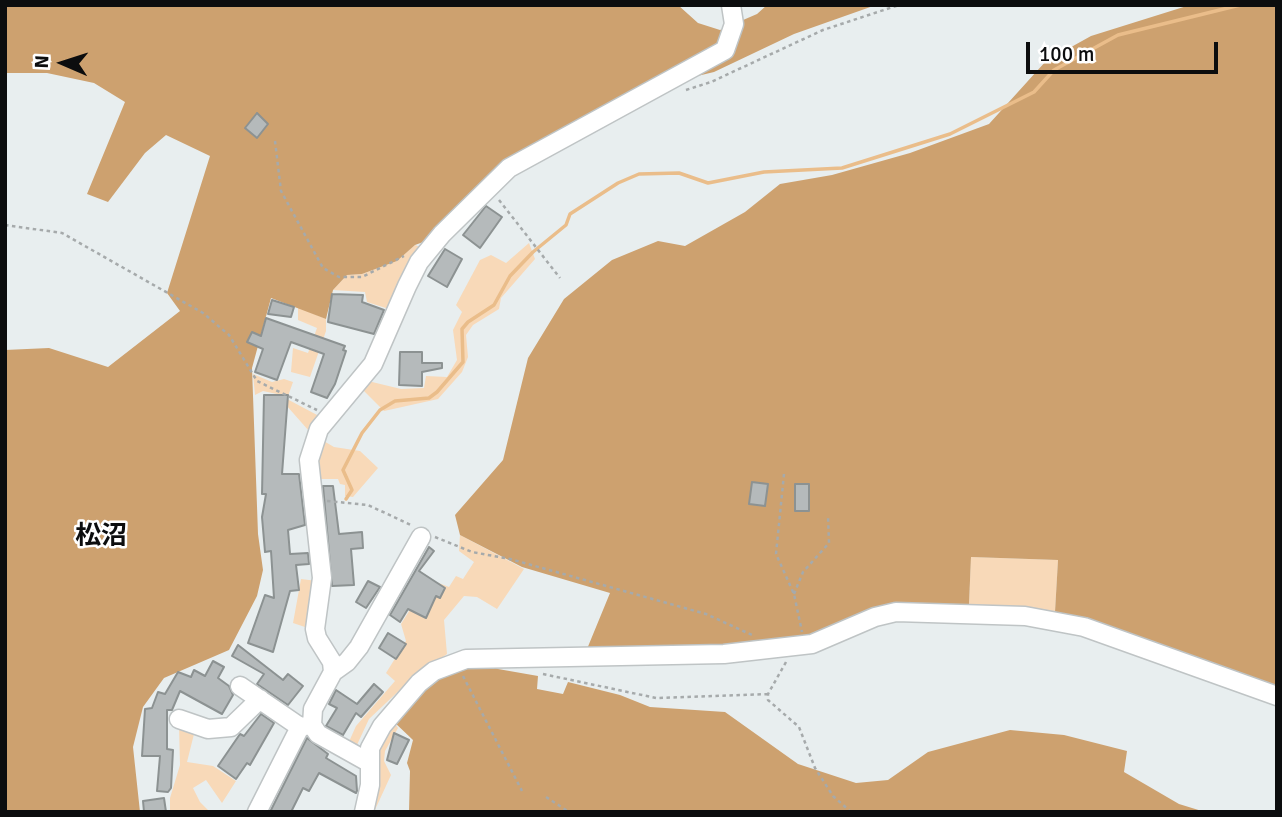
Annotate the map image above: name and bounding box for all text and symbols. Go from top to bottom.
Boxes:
north arrow [28,28,98,98]
scale bar [1030,28,1222,72]
text: 100 m [1039,41,1094,67]
text: N [30,55,54,69]
district label: 松沼 [75,521,127,553]

